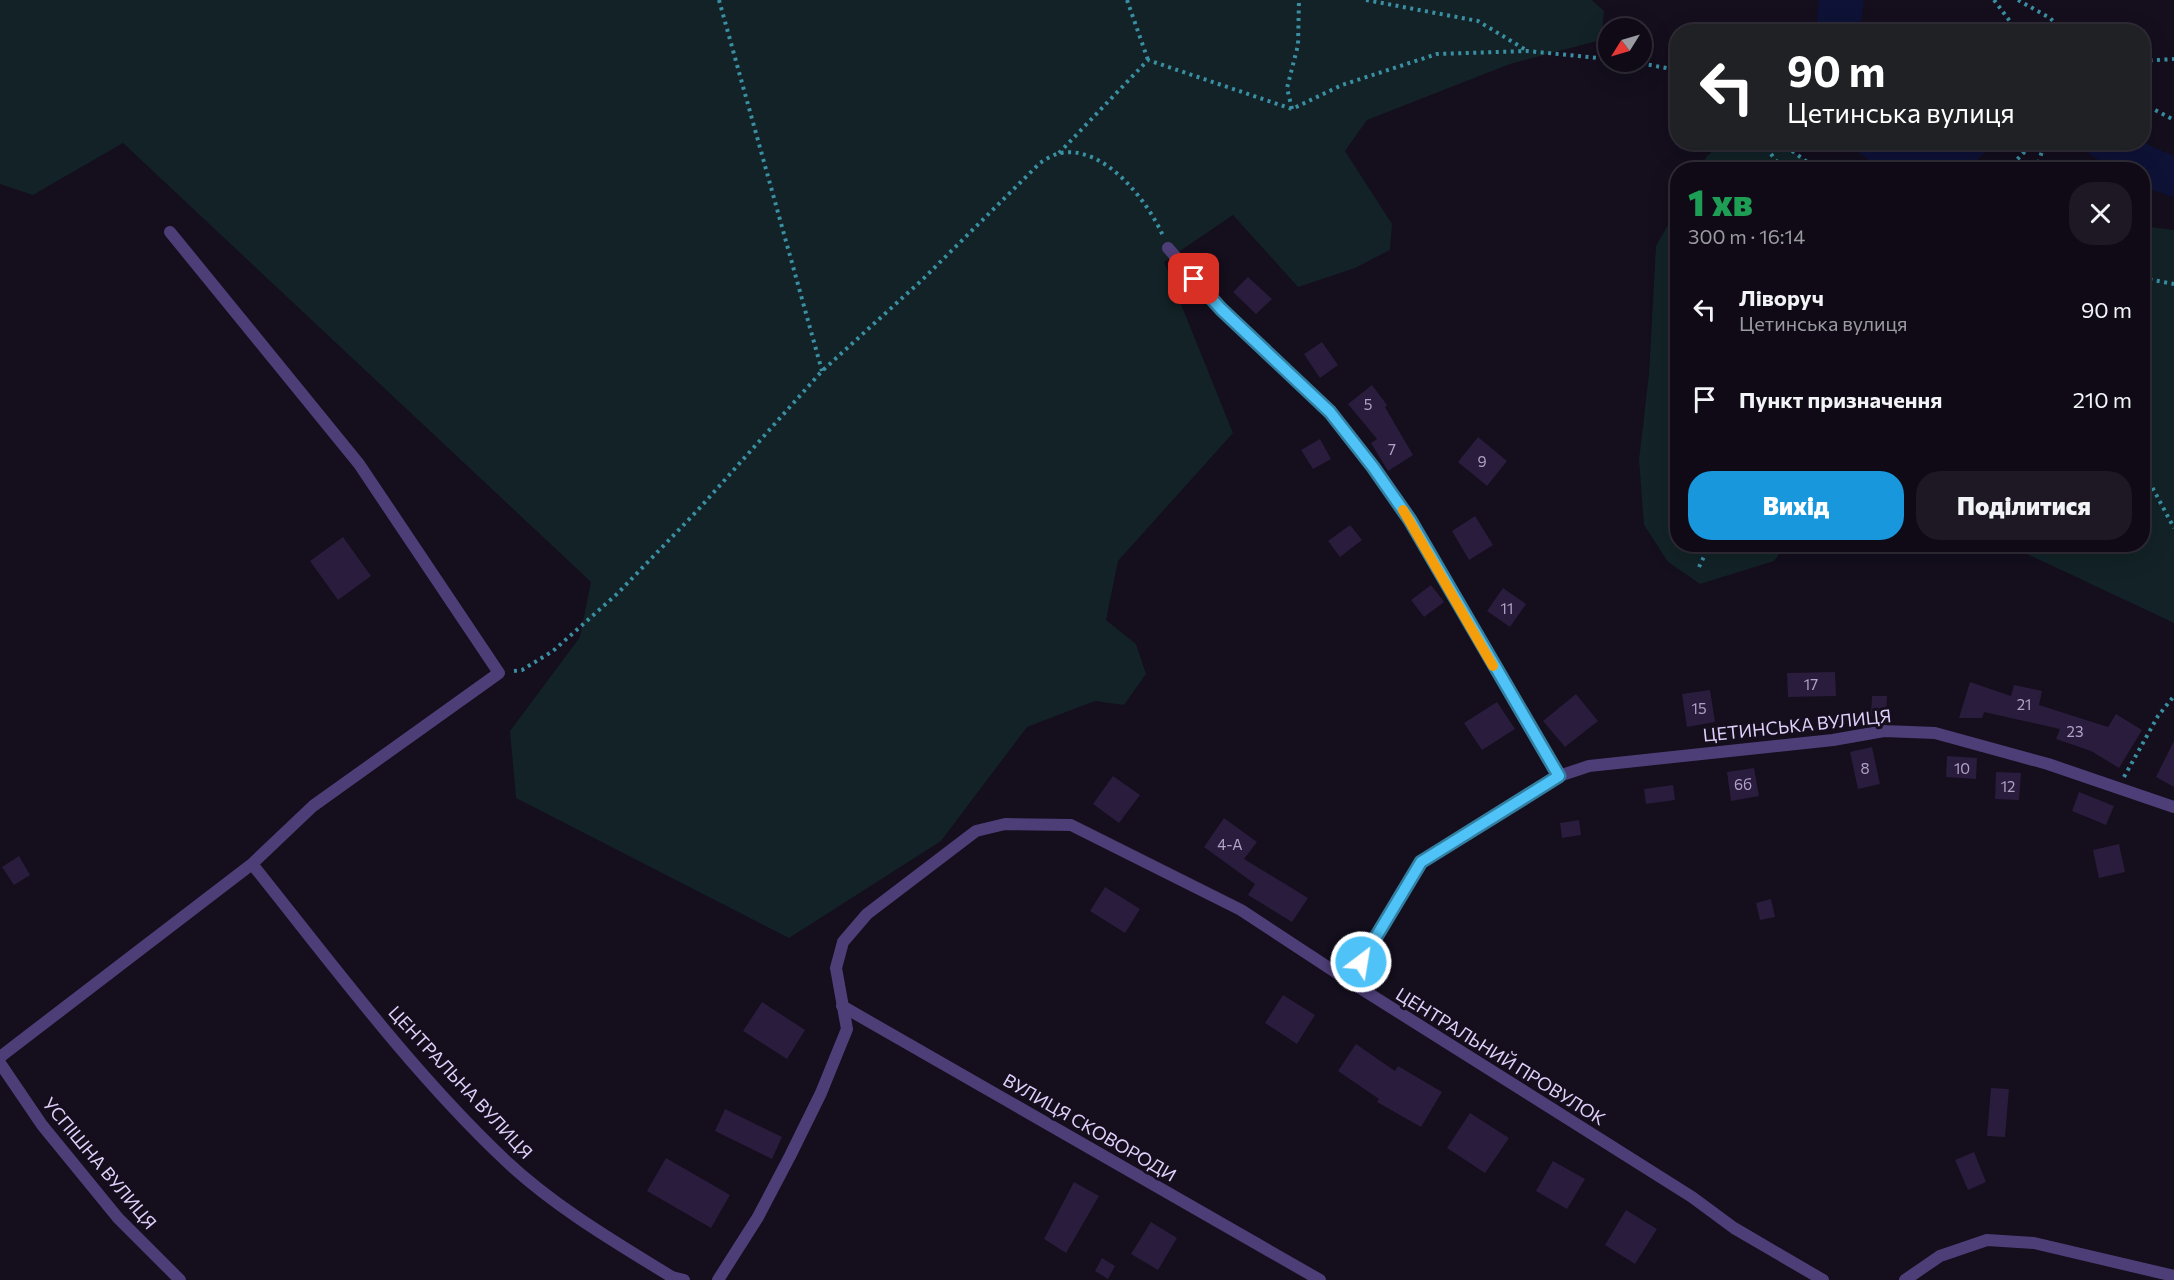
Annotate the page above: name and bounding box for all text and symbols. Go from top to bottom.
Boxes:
north arrow [1598,18,1652,72]
map controls [1598,18,1652,72]
text: 90 m [1787,44,1886,96]
icon: left [1688,48,1766,126]
text: Цетинська вулиця [1787,96,2015,129]
text: 1 хв [1688,179,1753,223]
button: close [2069,182,2132,245]
text: 300 m · 16:14 [1688,224,1805,248]
pin [1168,253,1219,304]
icon: arrive [1177,262,1210,295]
text: Ліворуч [1739,284,1824,311]
icon: left [1688,293,1721,326]
text: 90 m [2081,296,2132,323]
text: Цетинська вулиця [1739,311,1908,335]
icon: arrive [1688,383,1721,416]
text: Пункт призначення [1739,386,1942,413]
text: 210 m [2073,386,2132,413]
house number: 5 [1364,395,1372,413]
house number: 7 [1388,440,1396,458]
house number: 9 [1477,452,1487,470]
button: Вихід [1688,471,1904,540]
button: Поділитися [1916,471,2132,540]
house number: 11 [1501,599,1513,617]
house number: 17 [1804,675,1818,693]
house number: 21 [2017,695,2031,713]
house number: 15 [1691,699,1707,717]
street label: ЦЕТИНСЬКА ВУЛИЦЯ [1702,704,1892,746]
house number: 23 [2067,722,2083,740]
house number: 8 [1860,759,1870,777]
house number: 10 [1954,759,1970,777]
house number: 6б [1734,775,1752,793]
house number: 12 [2001,777,2015,795]
house number: 4-А [1217,835,1243,853]
position arrow [1329,930,1393,994]
street label: ЦЕНТРАЛЬНИЙ ПРОВУЛОК [1392,982,1610,1130]
street label: ЦЕНТРАЛЬНА ВУЛИЦЯ [384,1001,538,1163]
street label: ВУЛИЦЯ СКОВОРОДИ [999,1068,1181,1186]
street label: УСПІШНА ВУЛИЦЯ [38,1093,162,1233]

